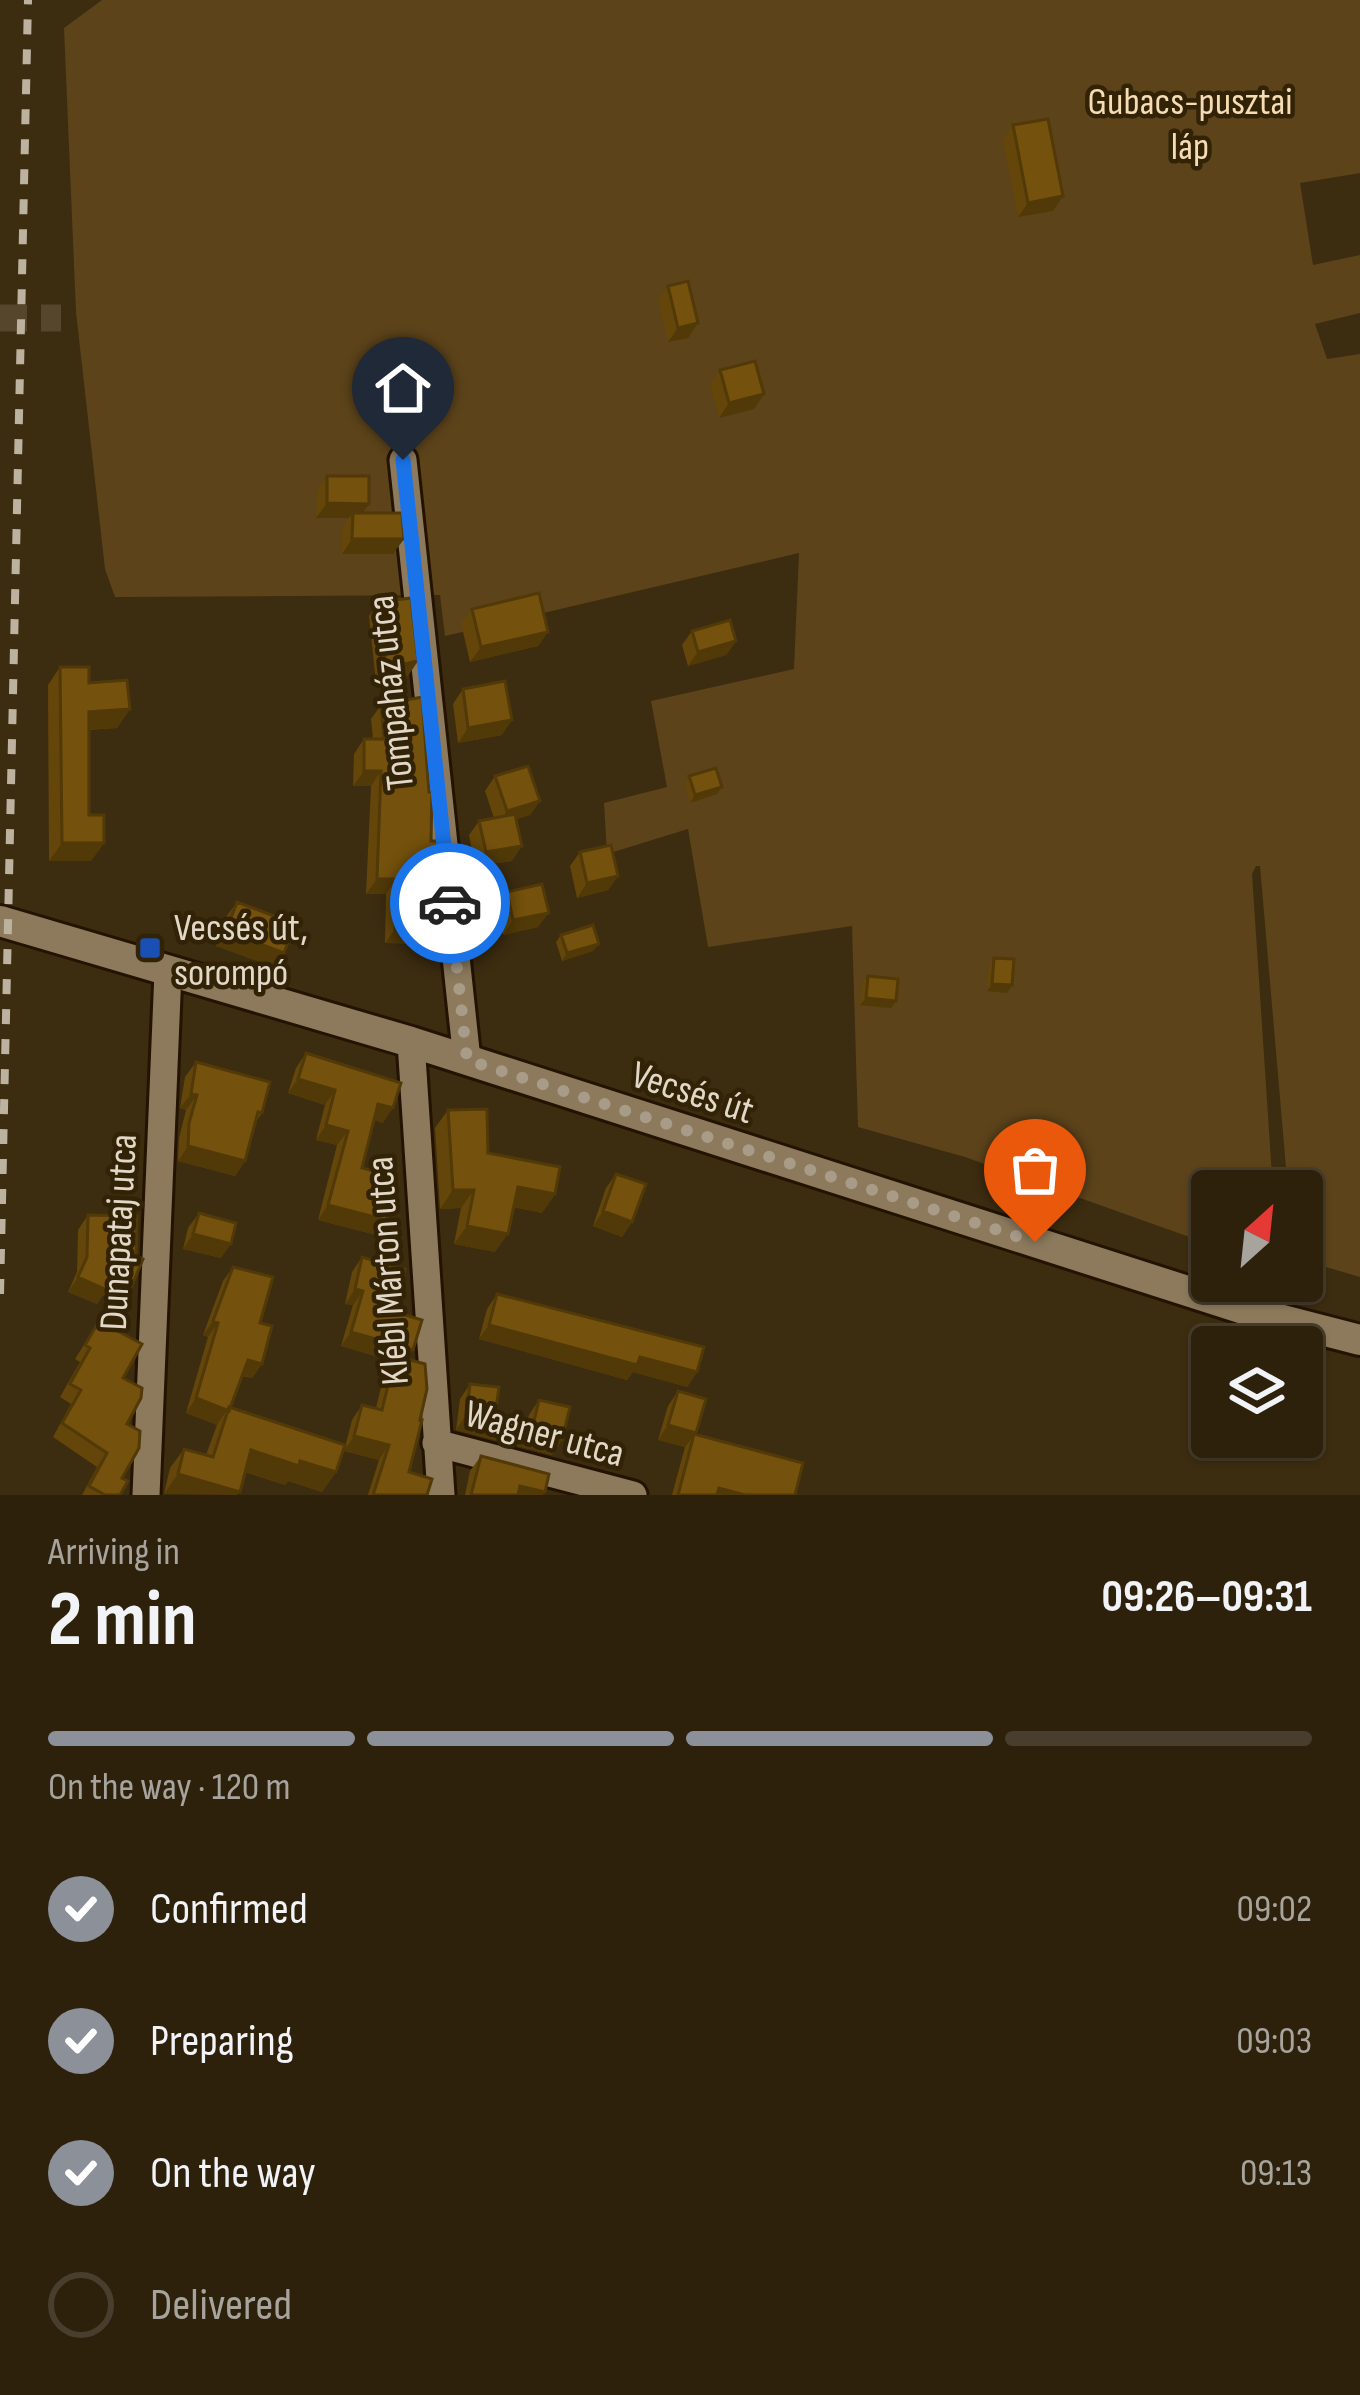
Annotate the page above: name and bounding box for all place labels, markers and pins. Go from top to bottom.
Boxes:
pin [352,337,454,460]
place label: Vecsés út, sorompó [174,905,308,997]
marker: Vecsés út, sorompó [137,935,163,961]
pin [984,1119,1086,1242]

